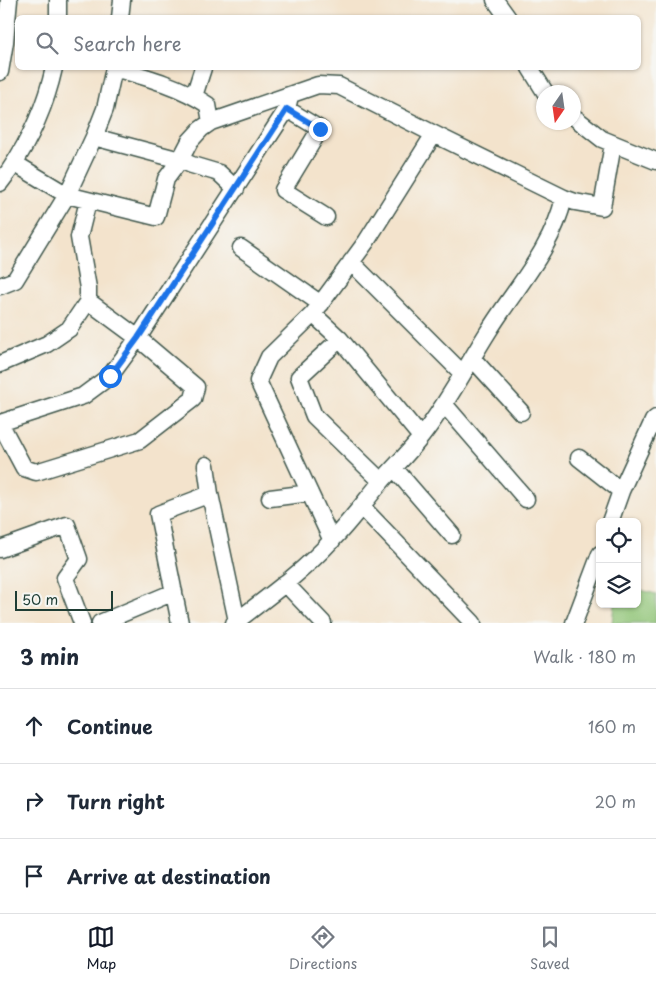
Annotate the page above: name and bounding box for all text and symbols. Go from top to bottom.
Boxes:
search box [15,15,641,70]
icon: search [33,29,61,57]
text: Search here [73,29,182,57]
north arrow [536,85,581,130]
route end [309,118,332,141]
route start [99,365,122,388]
map controls [596,518,641,608]
button: locate [596,518,641,563]
button: layers [596,563,641,608]
scale bar [15,588,112,611]
text: 50 m [22,589,58,610]
text: 3 min [20,640,79,672]
text: Walk · 180 m [533,644,636,668]
icon: ahead [20,712,48,740]
text: Continue [67,712,153,740]
text: 160 m [588,714,636,738]
icon: right [20,787,48,815]
text: Turn right [67,787,165,815]
text: 20 m [595,789,636,813]
icon: arrive [20,862,48,890]
text: Arrive at destination [67,862,271,890]
tab: Map [86,923,116,974]
tab: Directions [289,923,357,974]
tab: Saved [530,923,570,974]

